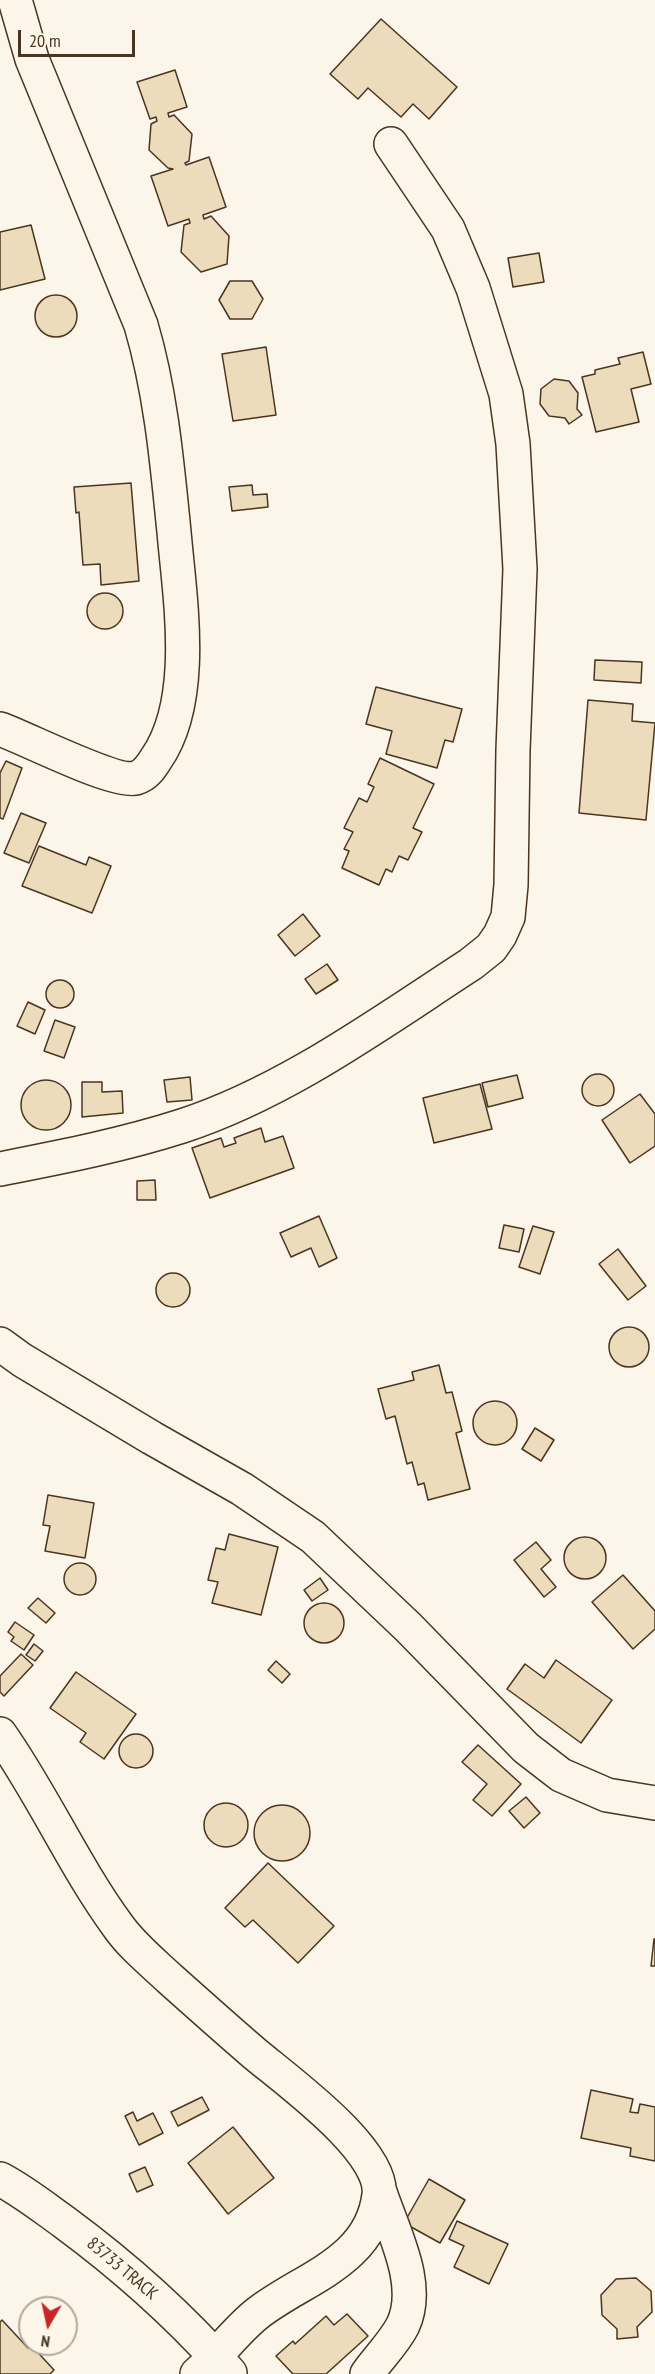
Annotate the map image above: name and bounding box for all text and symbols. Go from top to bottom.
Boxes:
scale bar [21,18,138,56]
text: 20 m [29,29,61,52]
street label: 83733 TRACK [82,2233,162,2305]
north arrow [18,2296,78,2356]
text: N [40,2331,51,2352]

